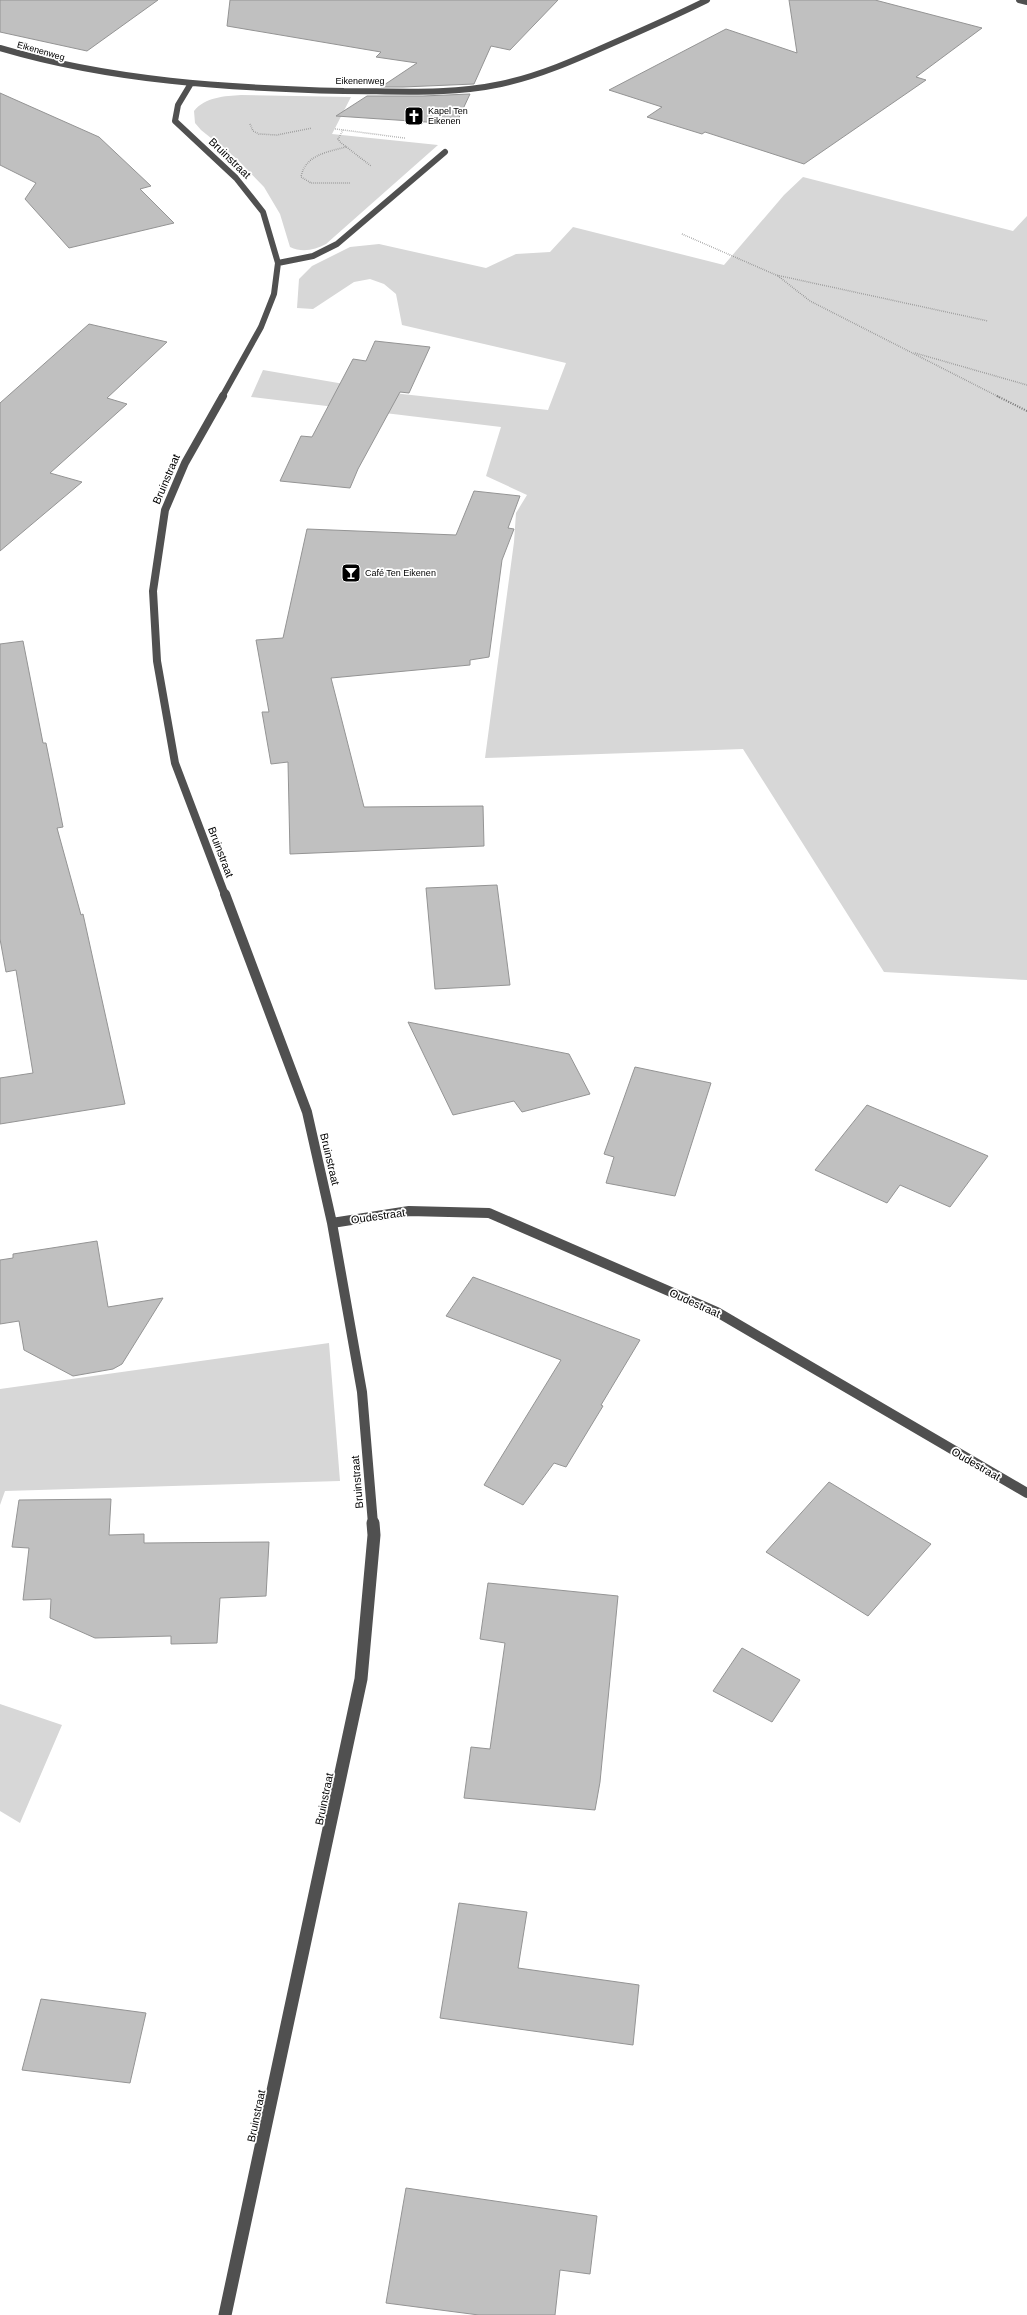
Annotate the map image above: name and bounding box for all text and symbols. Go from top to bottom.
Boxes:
street label: Eikenenweg [16,39,66,63]
street label: Eikenenweg [335,76,385,86]
church icon: Kapel Ten Eikenen [403,105,425,127]
place label: Kapel Ten Eikenen [428,106,468,126]
street label: Bruinstraat [207,135,253,181]
street label: Bruinstraat [150,452,182,506]
bar icon: Café Ten Eikenen [340,562,362,584]
place label: Café Ten Eikenen [365,568,436,578]
street label: Bruinstraat [206,825,236,879]
street label: Bruinstraat [318,1132,342,1186]
street label: Oudestraat [350,1206,406,1226]
street label: Oudestraat [668,1286,722,1320]
street label: Oudestraat [949,1445,1003,1483]
street label: Bruinstraat [349,1455,365,1509]
street label: Bruinstraat [313,1772,335,1826]
street label: Bruinstraat [245,2089,267,2143]

